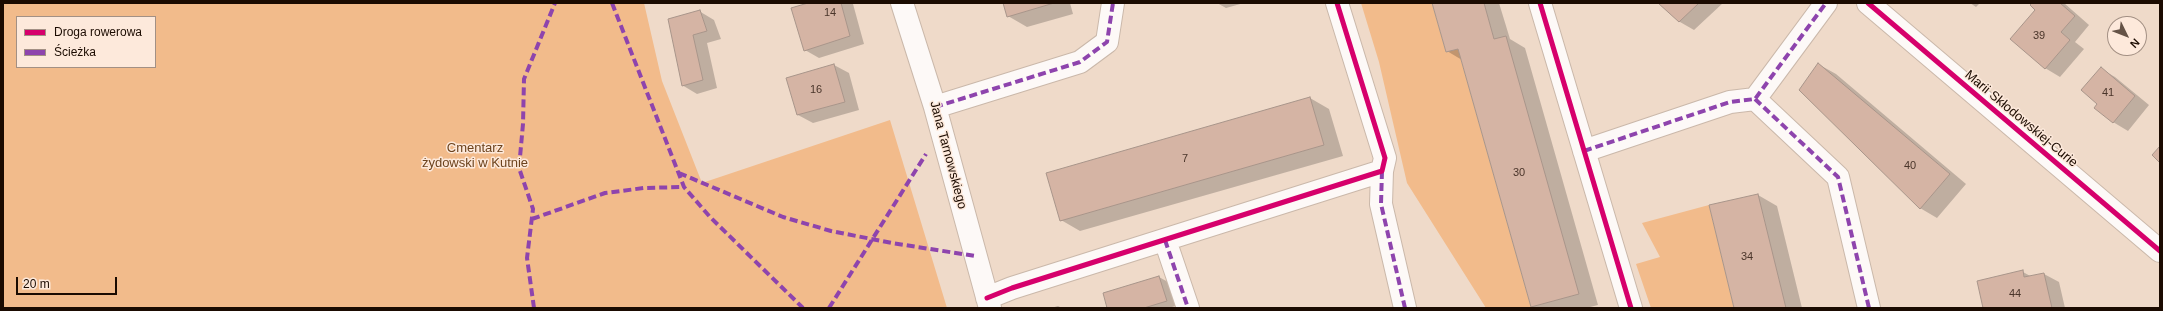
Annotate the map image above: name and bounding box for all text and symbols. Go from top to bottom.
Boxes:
house number: 14 [824,6,836,20]
legend [16,16,156,68]
north arrow [2107,16,2147,56]
text: Droga rowerowa [54,25,142,39]
house number: 39 [2033,29,2045,43]
text: N [2128,36,2142,50]
text: Ścieżka [54,45,96,59]
street label: Marii Skłodowskiej-Curie [1961,67,2081,171]
house number: 16 [810,83,822,97]
house number: 41 [2102,86,2114,100]
street label: Jana Tarnowskiego [926,99,970,211]
park label: Cmentarz żydowski w Kutnie [422,140,528,171]
house number: 7 [1182,152,1188,166]
house number: 40 [1904,159,1916,173]
house number: 30 [1513,166,1525,180]
house number: 34 [1741,250,1753,264]
scale bar [18,269,119,295]
text: 20 m [23,277,50,291]
house number: 44 [2009,287,2021,301]

